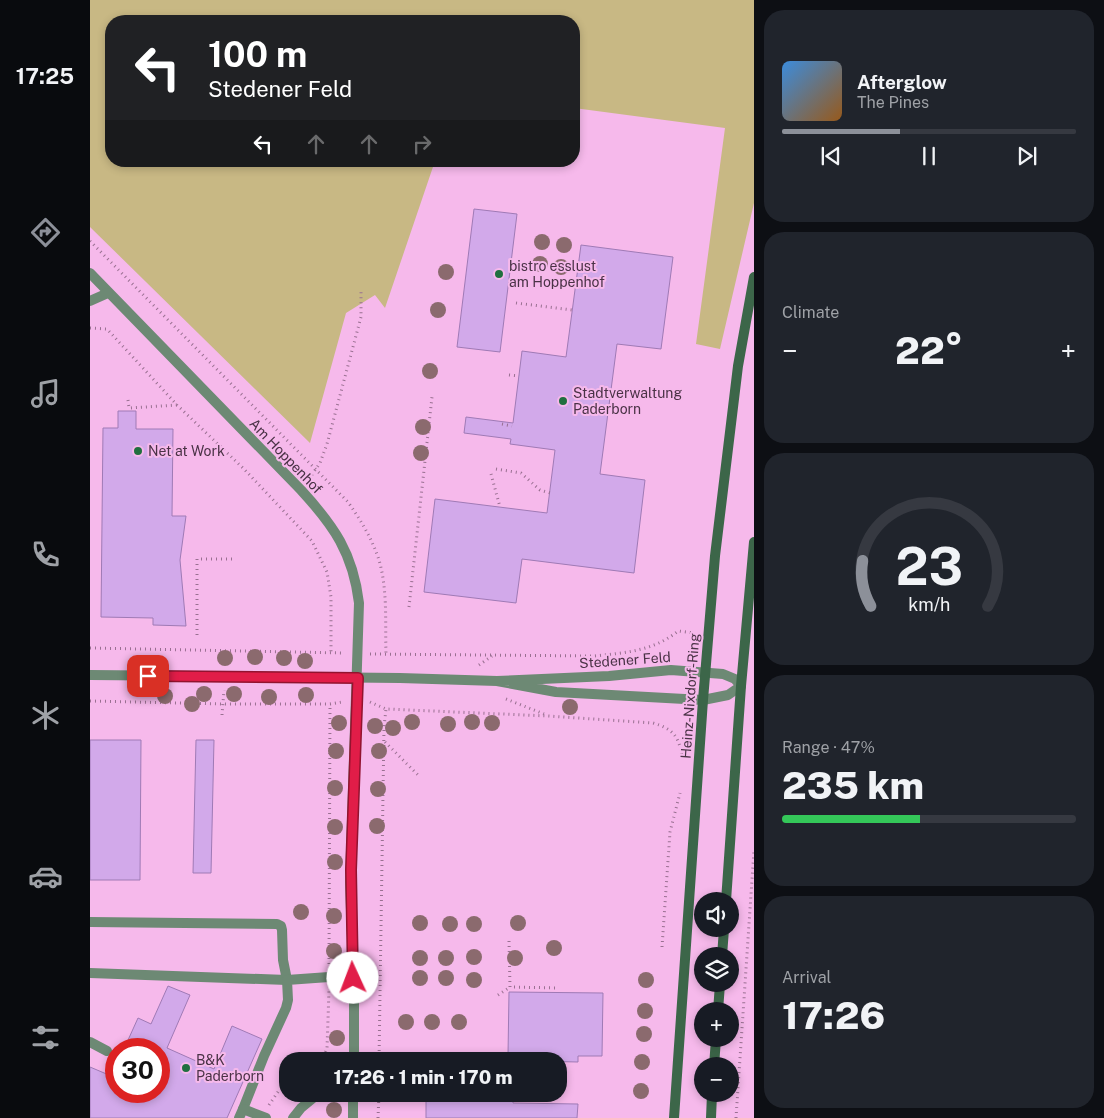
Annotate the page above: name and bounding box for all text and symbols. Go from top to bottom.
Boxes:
text: 100 m [208,34,307,75]
icon: left [125,35,190,100]
text: 17:25 [16,63,74,89]
text: Afterglow [857,71,947,93]
text: Stedener Feld [208,76,352,102]
text: The Pines [857,93,929,112]
icon: left [249,130,277,158]
icon: ahead [302,130,330,158]
icon: ahead [355,130,383,158]
icon: right [408,130,436,158]
icon: previous [817,142,845,170]
icon: pause [915,142,943,170]
icon: next [1013,142,1041,170]
icon: directions [28,215,63,250]
place label: bistro esslust am Hoppenhof [509,258,605,290]
marker: bistro esslust am Hoppenhof [493,268,505,280]
text: Climate [782,303,839,322]
text: 22° [895,328,963,373]
text: − [782,334,798,367]
text: + [1060,334,1076,367]
icon: music [28,376,63,411]
place label: Stadtverwaltung Paderborn [573,385,682,417]
marker: Stadtverwaltung Paderborn [557,395,569,407]
street label: Am Hoppenhof [246,415,326,497]
place label: Net at Work [148,443,225,459]
marker: Net at Work [132,445,144,457]
text: 23 [895,536,963,597]
icon: phone [28,537,63,572]
text: km/h [908,594,950,615]
street label: Heinz-Nixdorf-Ring [678,632,702,759]
street label: Stedener Feld [579,649,671,671]
pin [127,655,169,697]
icon: arrive [134,662,162,690]
icon: climate [28,698,63,733]
text: Range · 47% [782,738,875,757]
text: 235 km [782,763,924,808]
icon: car [28,859,63,894]
map controls [694,892,739,1102]
button: sound [694,892,739,937]
button: layers [694,947,739,992]
position arrow [326,951,378,1003]
text: Arrival [782,968,831,987]
text: 17:26 [782,993,885,1038]
button: + [694,1002,739,1047]
icon: filters [28,1020,63,1055]
speed limit sign: 30 [105,1038,170,1103]
place label: B&K Paderborn [196,1052,264,1084]
button: − [694,1057,739,1102]
marker: B&K Paderborn [180,1062,192,1074]
text: 17:26 · 1 min · 170 m [333,1066,513,1088]

